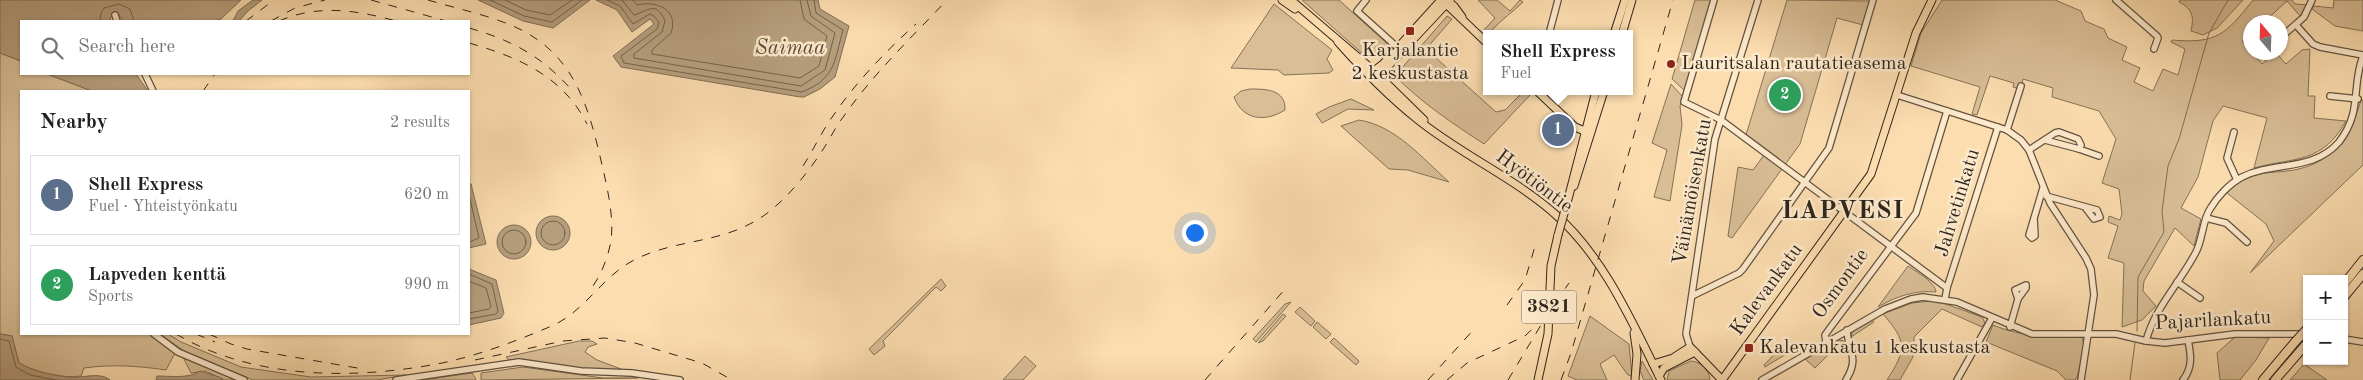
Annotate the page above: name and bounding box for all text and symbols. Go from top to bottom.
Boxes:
north arrow [2243,15,2288,60]
search box [20,20,470,75]
marker: Karjalantie 2 keskustasta [1404,25,1416,37]
popup [1483,30,1633,95]
icon: search [38,34,66,62]
text: Search here [78,38,175,57]
water label: Saimaa [755,38,825,59]
place label: Karjalantie 2 keskustasta [1351,41,1469,84]
text: Shell Express [1500,43,1616,62]
place label: Lauritsalan rautatieasema [1681,54,1907,74]
marker: Lauritsalan rautatieasema [1665,58,1677,70]
text: Fuel [1500,66,1531,82]
pin: 2 [1769,76,1801,114]
pin: 1 [1542,111,1574,149]
text: Nearby [40,112,108,133]
text: 2 results [390,115,450,131]
street label: Väinämöisenkatu [1670,117,1716,267]
street label: Jahvetinkatu [1932,146,1984,259]
street label: Hyötiöntie [1492,147,1576,217]
text: Shell Express [88,176,203,195]
text: 1 [52,187,62,203]
text: 620 m [404,187,449,203]
text: Fuel · Yhteistyönkatu [88,199,238,215]
district label: LAPVESI [1781,199,1905,224]
your location [1182,220,1208,246]
street label: Kalevankatu [1727,240,1807,340]
street label: Osmontie [1809,245,1873,323]
text: Lapveden kenttä [88,266,226,285]
map controls [2303,275,2348,365]
button: + [2303,275,2348,320]
text: 2 [52,277,62,293]
text: 990 m [404,277,449,293]
text: Sports [88,289,133,305]
road number: 3821 [1522,290,1576,324]
street label: Pajarilankatu [2154,308,2272,334]
button: − [2303,320,2348,365]
place label: Kalevankatu 1 keskustasta [1759,338,1991,358]
marker: Kalevankatu 1 keskustasta [1743,342,1755,354]

